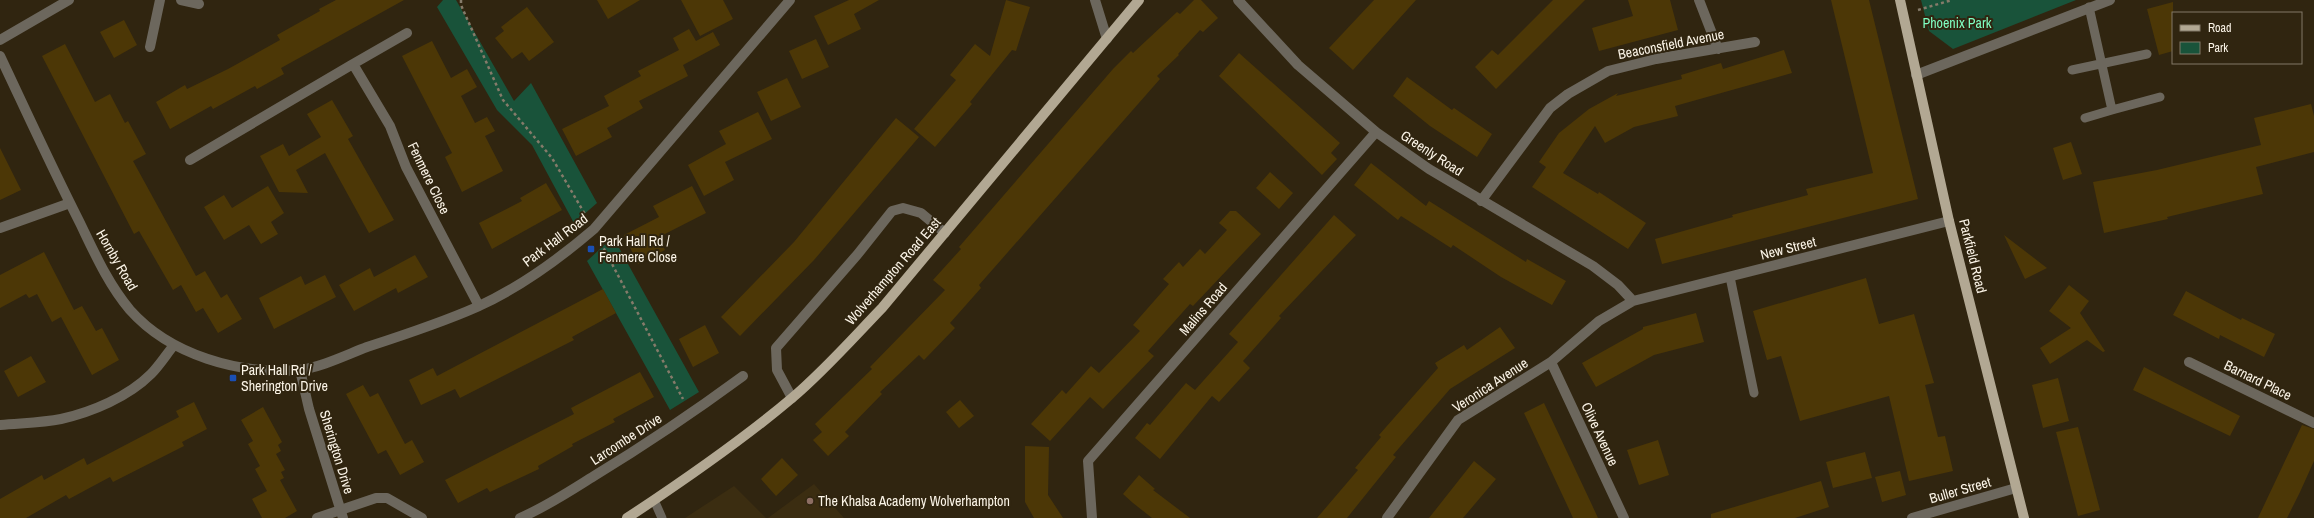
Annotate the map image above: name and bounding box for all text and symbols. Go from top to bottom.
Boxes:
legend [2172,12,2302,64]
park label: Phoenix Park [1923,14,1992,32]
text: Road [2208,20,2232,36]
street label: Beaconsfield Avenue [1616,25,1726,63]
text: Park [2208,40,2228,56]
street label: Greenly Road [1397,126,1467,180]
street label: Fenmere Close [404,139,454,217]
street label: Park Hall Road [519,210,591,270]
street label: Wolverhampton Road East [841,213,945,329]
street label: Parkfield Road [1955,217,1991,295]
street label: Hornby Road [92,226,142,294]
place label: Park Hall Rd / Fenmere Close [599,232,677,266]
street label: New Street [1758,232,1818,264]
marker: Park Hall Rd / Fenmere Close [586,244,596,254]
street label: Malins Road [1175,279,1231,339]
street label: Veronica Avenue [1449,354,1531,416]
street label: Barnard Place [2221,356,2295,404]
place label: Park Hall Rd / Sherington Drive [241,361,328,395]
marker: Park Hall Rd / Sherington Drive [228,373,238,383]
street label: Olive Avenue [1577,399,1623,469]
street label: Sherington Drive [316,408,358,496]
street label: Larcombe Drive [587,409,665,469]
street label: Buller Street [1927,473,1993,507]
place label: The Khalsa Academy Wolverhampton [818,492,1010,510]
marker: The Khalsa Academy Wolverhampton [805,496,815,506]

